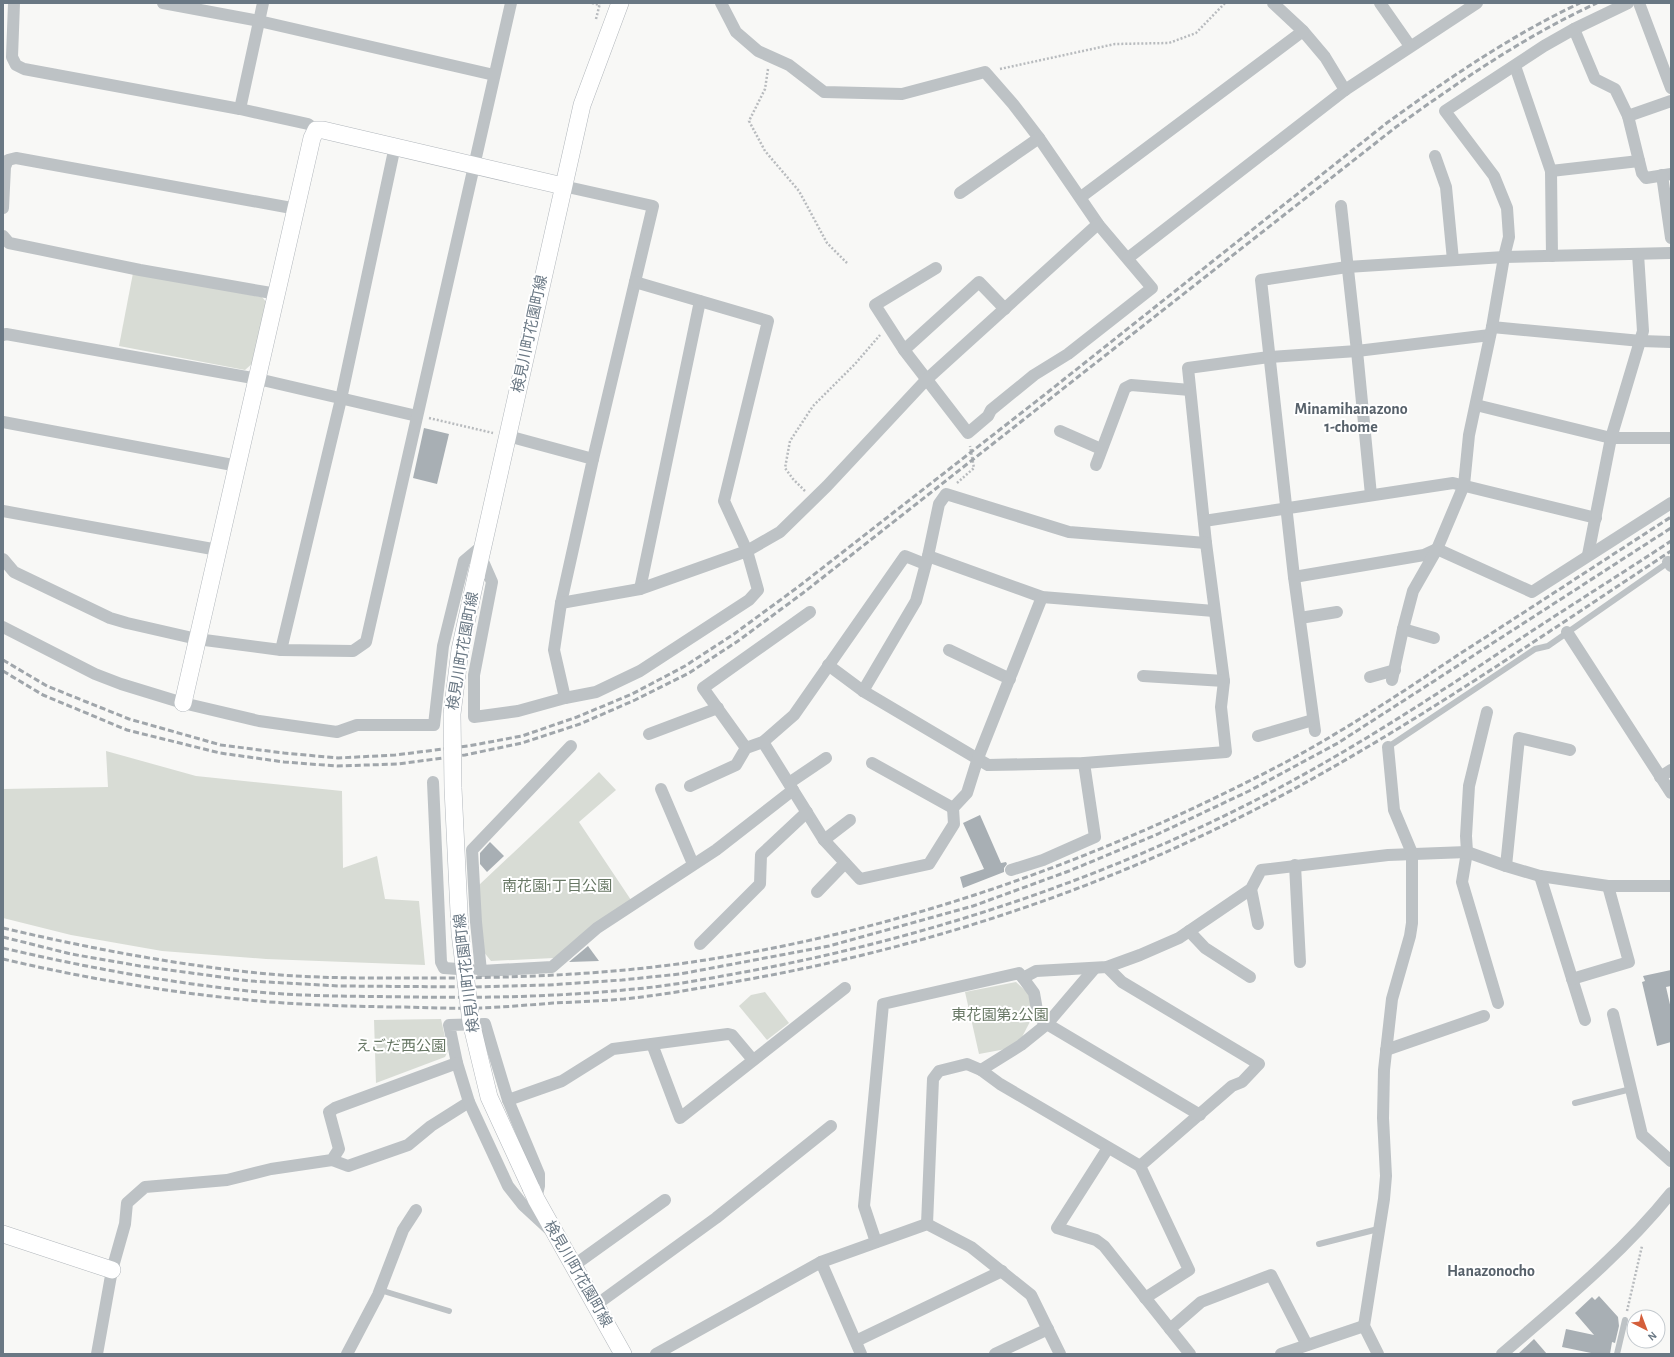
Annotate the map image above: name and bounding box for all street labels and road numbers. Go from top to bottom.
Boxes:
street label: 検見川町花園町線 [509,274,550,394]
street label: 検見川町花園町線 [444,590,481,711]
street label: 検見川町花園町線 [451,913,482,1034]
street label: 検見川町花園町線 [542,1218,615,1330]

